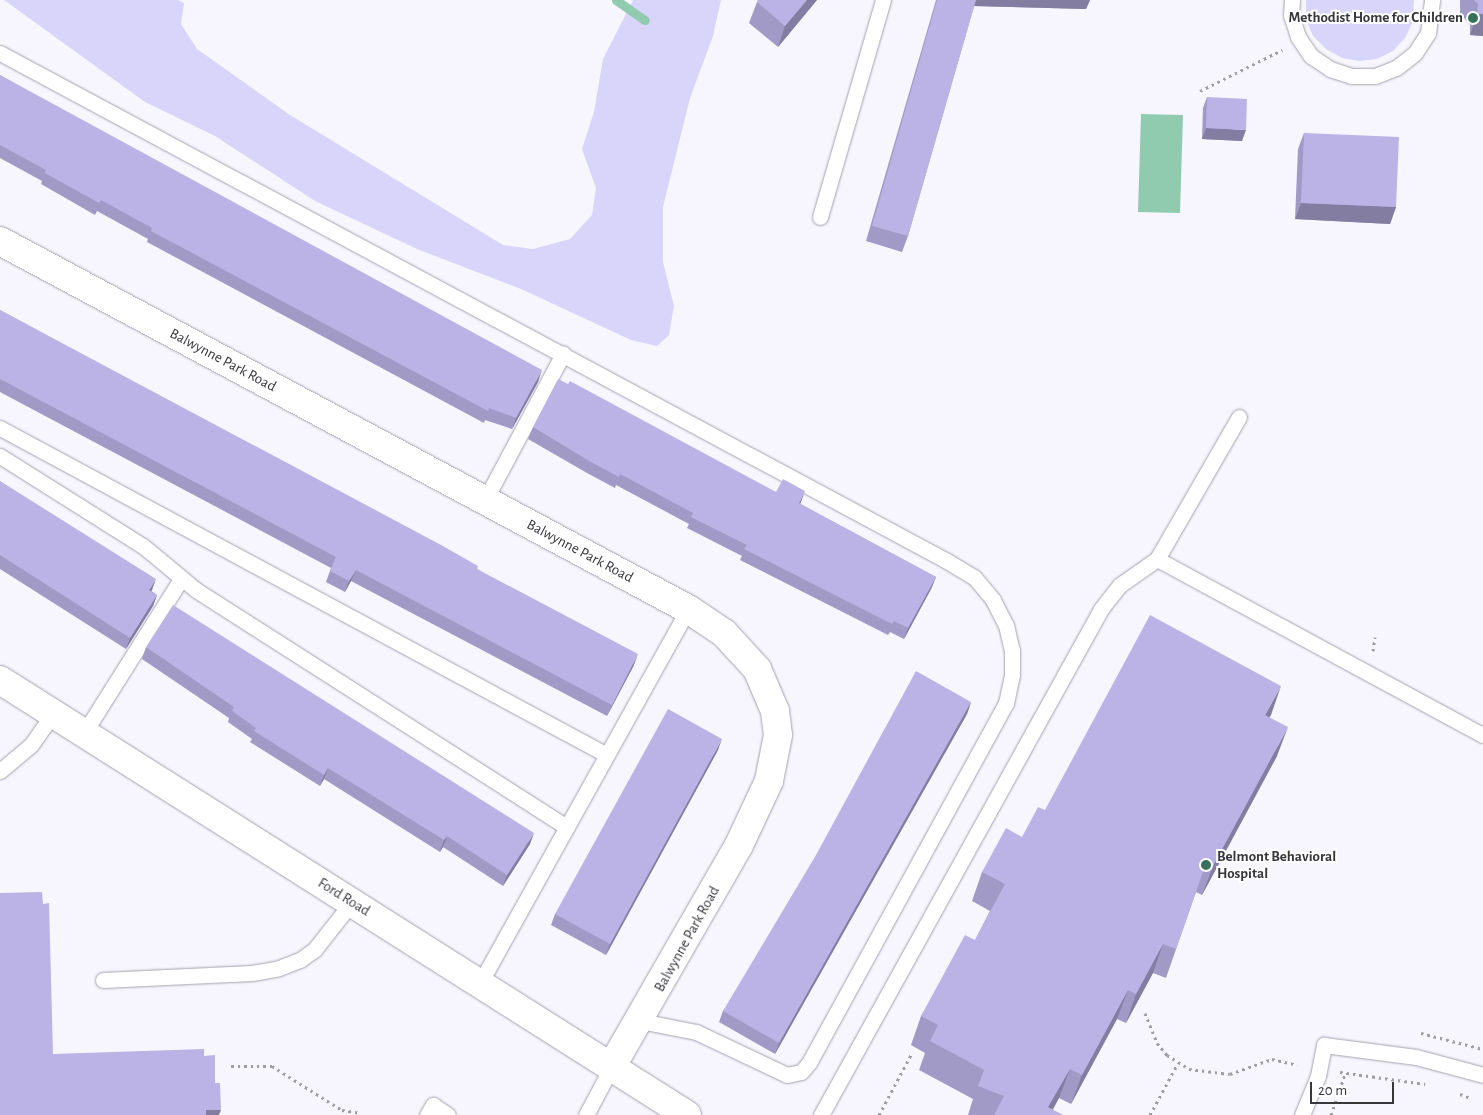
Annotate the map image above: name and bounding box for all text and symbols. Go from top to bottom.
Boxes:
place label: Methodist Home for Children [1289,9,1463,27]
marker: Methodist Home for Children [1467,12,1479,24]
street label: Balwynne Park Road [167,324,279,396]
street label: Balwynne Park Road [524,515,636,587]
place label: Belmont Behavioral Hospital [1217,847,1336,882]
marker: Belmont Behavioral Hospital [1199,858,1213,872]
street label: Ford Road [315,874,373,920]
street label: Balwynne Park Road [650,883,724,995]
scale bar [1313,1072,1397,1104]
text: 20 m [1318,1083,1347,1098]

